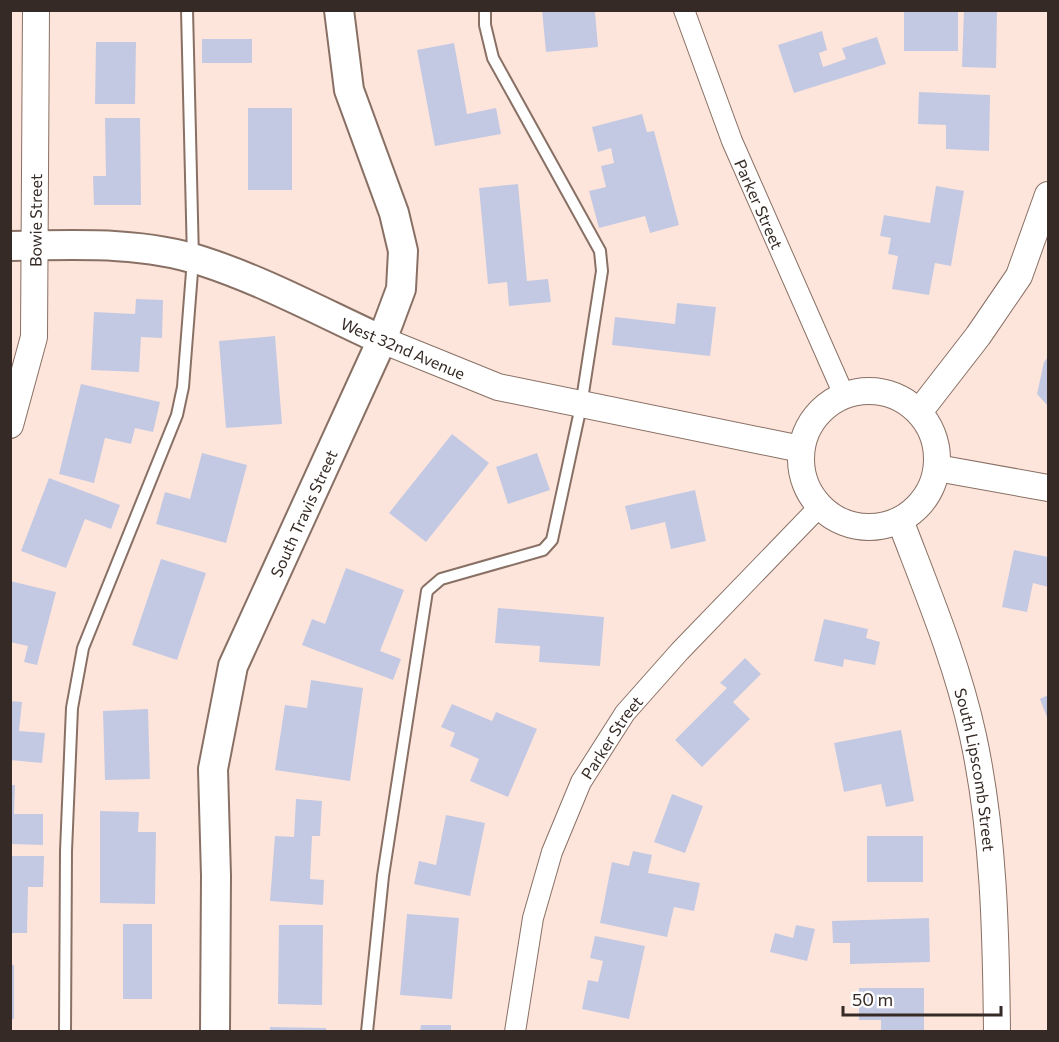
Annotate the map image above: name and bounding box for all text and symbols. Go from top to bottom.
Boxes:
street label: Parker Street [732,156,788,252]
street label: Bowie Street [25,173,45,267]
street label: West 32nd Avenue [338,313,468,383]
street label: South Travis Street [266,446,340,580]
street label: South Lipscomb Street [952,686,1000,853]
street label: Parker Street [576,691,646,782]
scale bar [843,979,1000,1017]
text: 50 m [852,988,893,1010]

